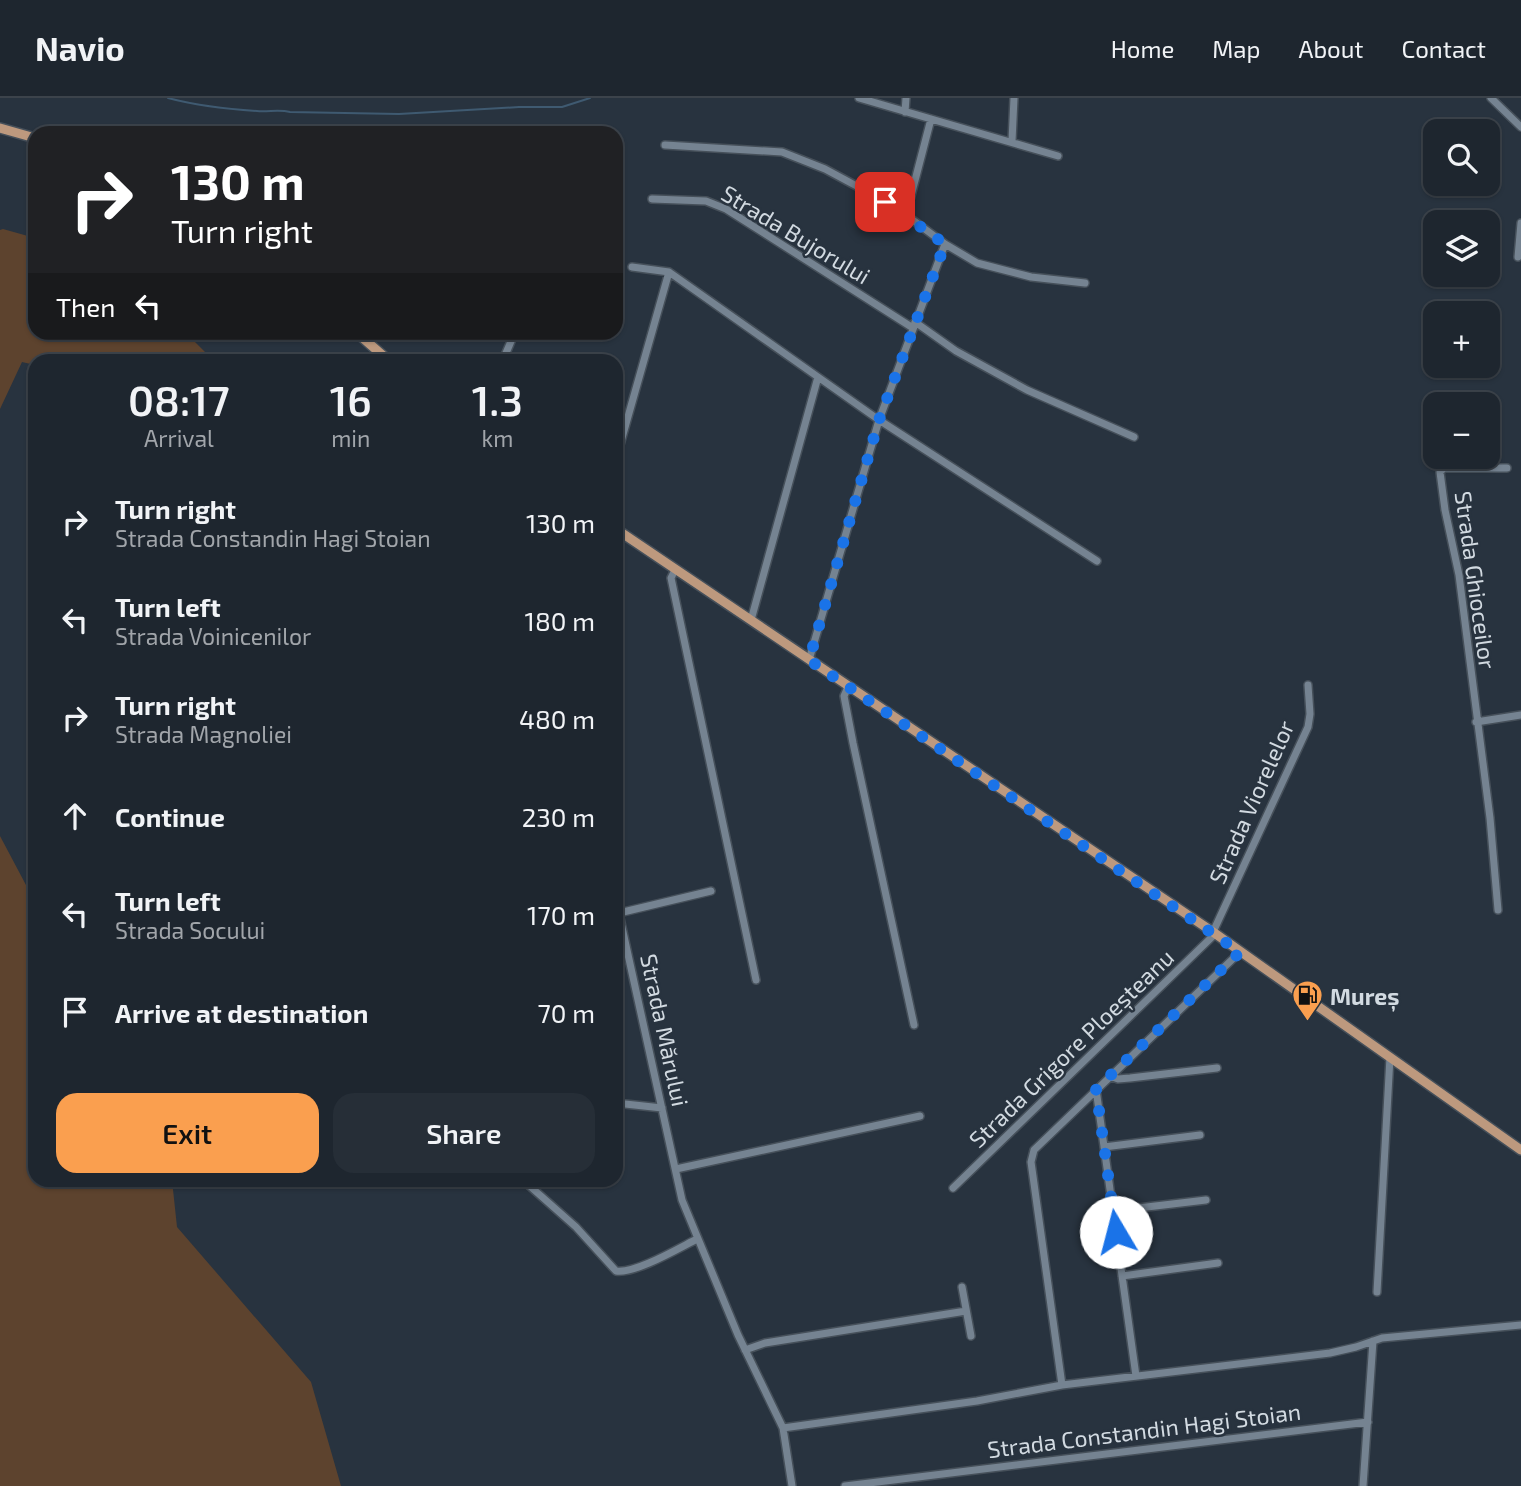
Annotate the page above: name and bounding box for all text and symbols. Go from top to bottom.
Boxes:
text: Navio [35,28,125,68]
text: Home [1111,34,1174,63]
text: Map [1212,34,1260,63]
text: About [1298,34,1364,63]
text: Contact [1402,34,1486,63]
map controls [1423,119,1500,469]
button: search [1423,119,1500,196]
text: 130 m [171,151,305,210]
icon: right [56,154,147,245]
pin [855,172,915,232]
street label: Strada Bujorului [717,179,875,289]
icon: arrive [866,183,904,221]
button: layers [1423,210,1500,287]
text: Turn right [171,211,313,249]
icon: left [129,287,167,325]
text: Then [56,291,115,322]
button: + [1423,301,1500,378]
text: 08:17 [128,374,230,424]
text: 16 [330,374,372,424]
text: 1.3 [472,374,523,424]
button: − [1423,392,1500,469]
text: Arrival [144,424,214,452]
text: min [331,424,370,452]
text: km [481,424,513,452]
street label: Strada Ghioceilor [1450,489,1502,671]
text: Turn right [115,493,236,524]
icon: right [56,503,94,541]
text: 130 m [526,507,595,538]
text: Strada Constandin Hagi Stoian [115,524,431,552]
text: Turn left [115,591,221,622]
icon: left [56,601,94,639]
text: 180 m [525,605,595,636]
text: Strada Voinicenilor [115,622,311,650]
text: Turn right [115,689,236,720]
icon: right [56,699,94,737]
text: 480 m [519,703,595,734]
street label: Strada Viorelelor [1202,716,1300,888]
text: Strada Magnoliei [115,720,292,748]
icon: ahead [56,797,94,835]
text: Continue [115,801,225,832]
text: 230 m [522,801,595,832]
text: Turn left [115,885,221,916]
icon: left [56,895,94,933]
text: 170 m [527,899,595,930]
text: Strada Socului [115,916,265,944]
street label: Strada Grigore Ploeșteanu [963,943,1181,1155]
street label: Strada Mărului [635,951,695,1109]
fuel station icon: Mureș [1290,979,1324,1023]
place label: Mureș [1330,982,1400,1012]
icon: arrive [56,993,94,1031]
text: Arrive at destination [115,997,368,1028]
text: 70 m [537,997,595,1028]
button: Exit [56,1093,319,1173]
button: Share [333,1093,595,1173]
position arrow [1079,1195,1153,1269]
street label: Strada Constandin Hagi Stoian [986,1397,1302,1463]

